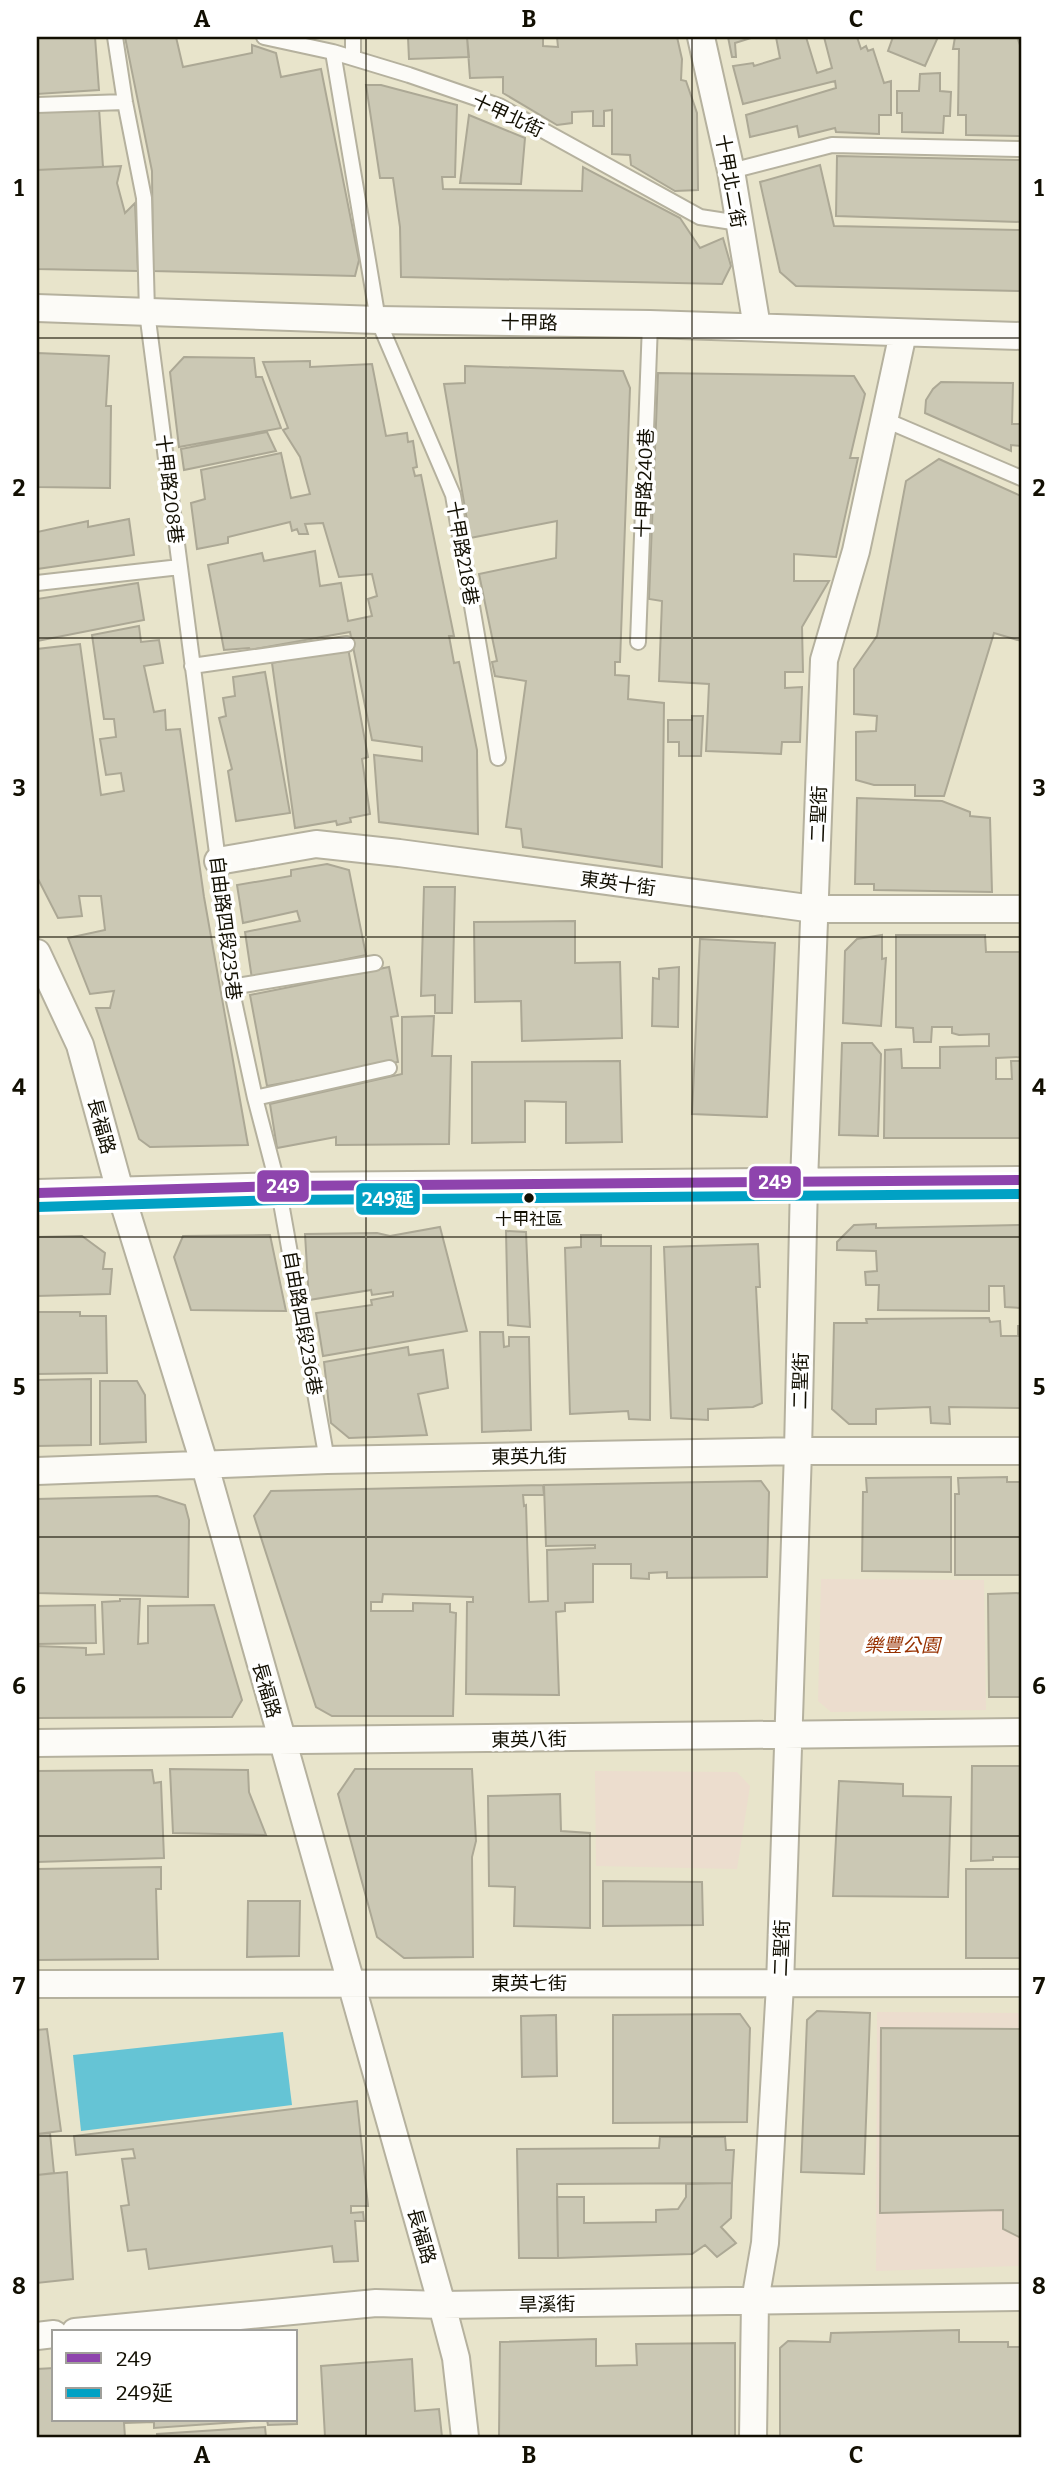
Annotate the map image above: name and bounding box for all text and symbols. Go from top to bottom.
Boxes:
text: A [194,5,211,33]
text: B [522,5,536,33]
text: C [849,5,863,33]
street label: 十甲北街 [468,89,547,142]
street label: 十甲北二街 [711,132,750,230]
text: 1 [14,174,24,202]
text: 1 [1034,174,1044,202]
street label: 十甲路 [500,311,558,334]
street label: 十甲路240巷 [631,428,658,538]
street label: 十甲路208巷 [151,433,188,545]
text: 2 [13,474,26,502]
text: 2 [1033,474,1046,502]
street label: 十甲路218巷 [442,499,483,607]
text: 3 [12,774,26,802]
text: 3 [1032,774,1046,802]
street label: 二聖街 [806,785,831,843]
street label: 自由路四段235巷 [205,855,246,1002]
street label: 東英十街 [579,867,657,900]
text: 4 [12,1073,26,1101]
text: 4 [1032,1073,1046,1101]
street label: 長福路 [83,1096,120,1157]
line badge: 249 [748,1165,802,1199]
line badge: 249 [256,1169,310,1203]
text: 249 [758,1171,792,1194]
text: 249 [266,1175,300,1198]
line badge: 249延 [355,1182,421,1216]
text: 249延 [362,1188,414,1211]
marker: 十甲社區 [522,1191,536,1205]
place label: 十甲社區 [495,1209,563,1230]
street label: 自由路四段236巷 [278,1249,327,1397]
street label: 二聖街 [789,1352,812,1410]
text: 5 [13,1373,25,1401]
text: 5 [1033,1373,1045,1401]
street label: 東英九街 [491,1444,567,1469]
park label: 樂豐公園 [864,1634,943,1657]
street label: 長福路 [248,1660,285,1721]
text: 6 [12,1672,26,1700]
text: 6 [1032,1672,1046,1700]
street label: 東英八街 [491,1727,567,1752]
street label: 二聖街 [769,1919,794,1977]
text: 7 [13,1972,26,2000]
street label: 東英七街 [491,1972,567,1995]
text: 7 [1033,1972,1046,2000]
street label: 長福路 [403,2206,440,2267]
text: 8 [12,2272,26,2300]
text: 8 [1032,2272,1046,2300]
street label: 旱溪街 [518,2293,576,2316]
legend [52,2330,298,2422]
text: 249 [116,2346,152,2372]
text: 249延 [116,2380,173,2406]
text: A [194,2441,211,2469]
text: B [522,2441,536,2469]
text: C [849,2441,863,2469]

